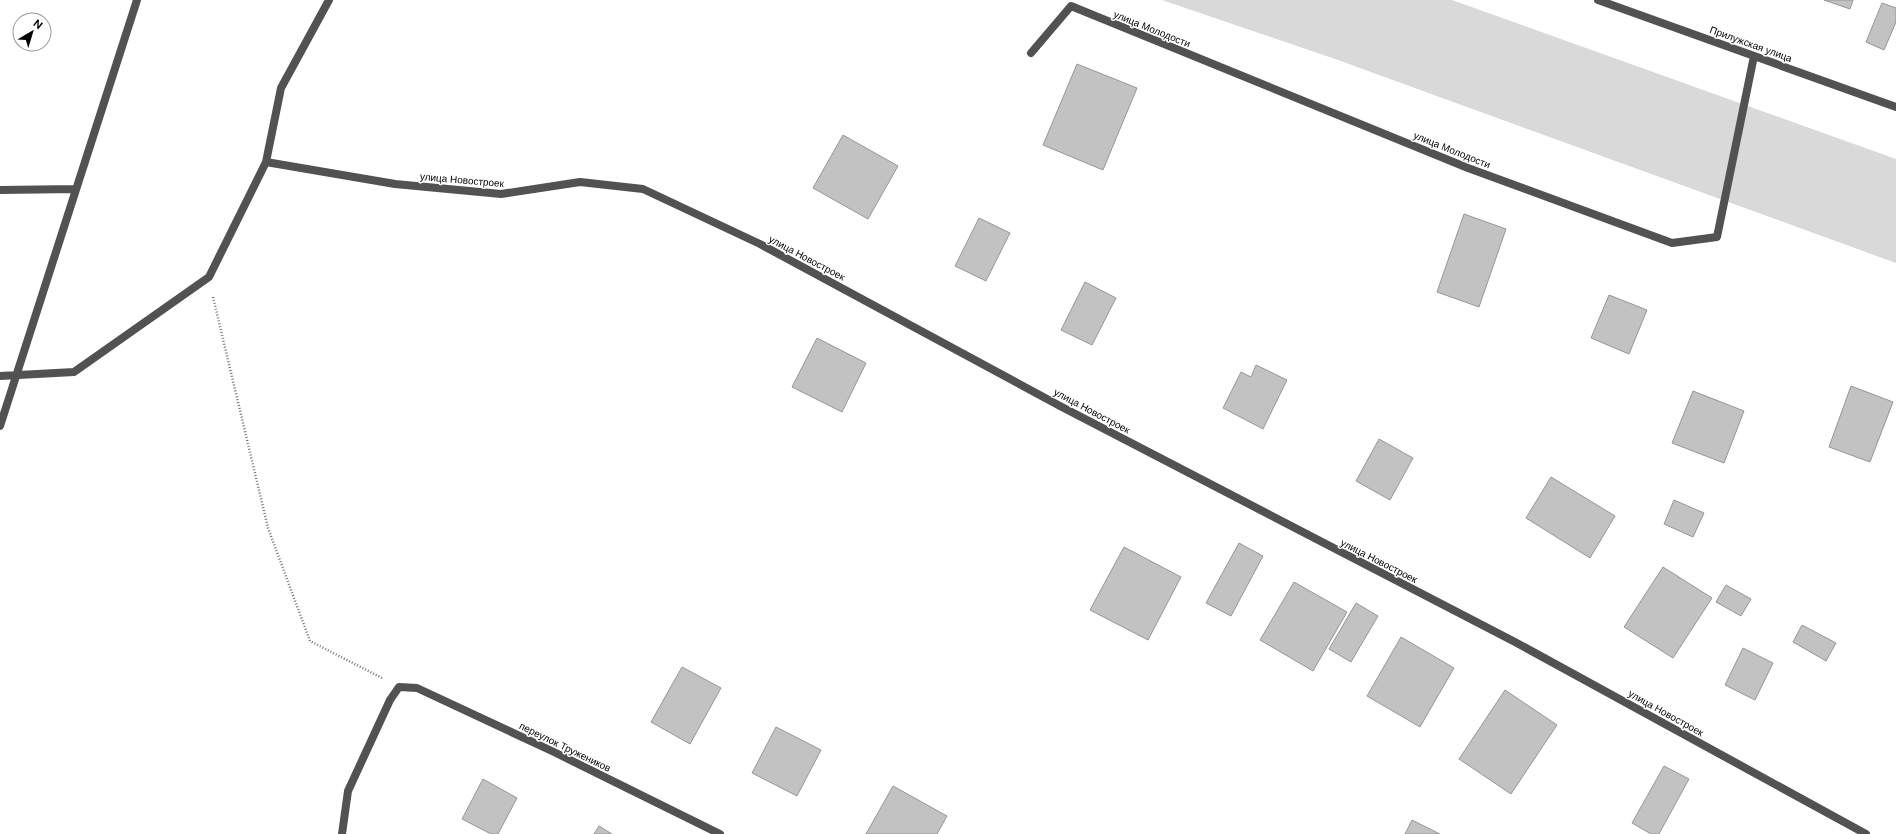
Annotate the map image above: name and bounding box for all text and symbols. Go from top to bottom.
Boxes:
street label: улица Молодости [1112,8,1192,50]
north arrow [12,12,52,52]
text: N [31,16,46,32]
street label: Прилужская улица [1708,23,1794,65]
street label: улица Молодости [1412,129,1492,171]
street label: улица Новостроек [419,170,505,190]
street label: улица Новостроек [767,232,848,284]
street label: улица Новостроек [1052,385,1133,437]
street label: улица Новостроек [1338,536,1420,586]
street label: улица Новостроек [1626,687,1707,739]
street label: переулок Тружеников [517,719,613,775]

